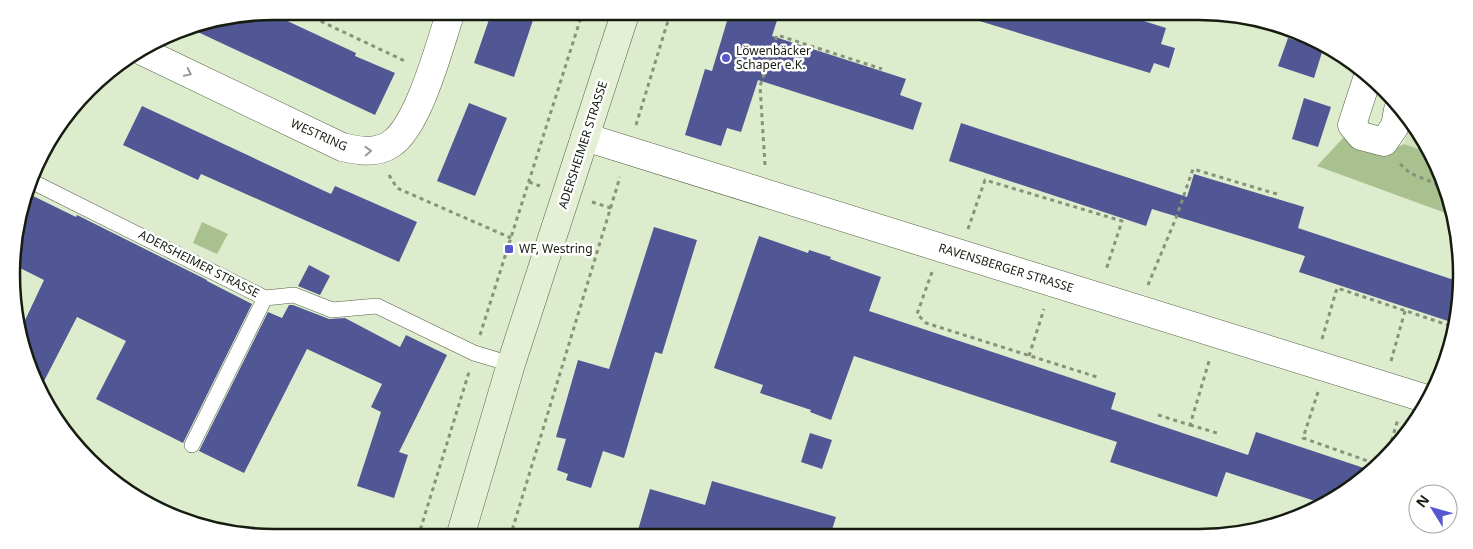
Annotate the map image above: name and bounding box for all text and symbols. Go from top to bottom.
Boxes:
place label: Löwenbäcker Schaper e.K. [736,42,811,73]
marker: Löwenbäcker Schaper e.K. [720,52,732,64]
one-way arrow [183,67,192,77]
street label: ADERSHEIMER STRASSE [554,79,611,211]
street label: WESTRING [288,114,350,155]
one-way arrow [364,145,372,156]
street label: ADERSHEIMER STRASSE [136,226,262,301]
street label: RAVENSBERGER STRASSE [937,239,1076,296]
place label: WF, Westring [519,240,593,257]
marker: WF, Westring [503,243,515,255]
north arrow [1408,484,1458,534]
text: N [1411,491,1433,511]

